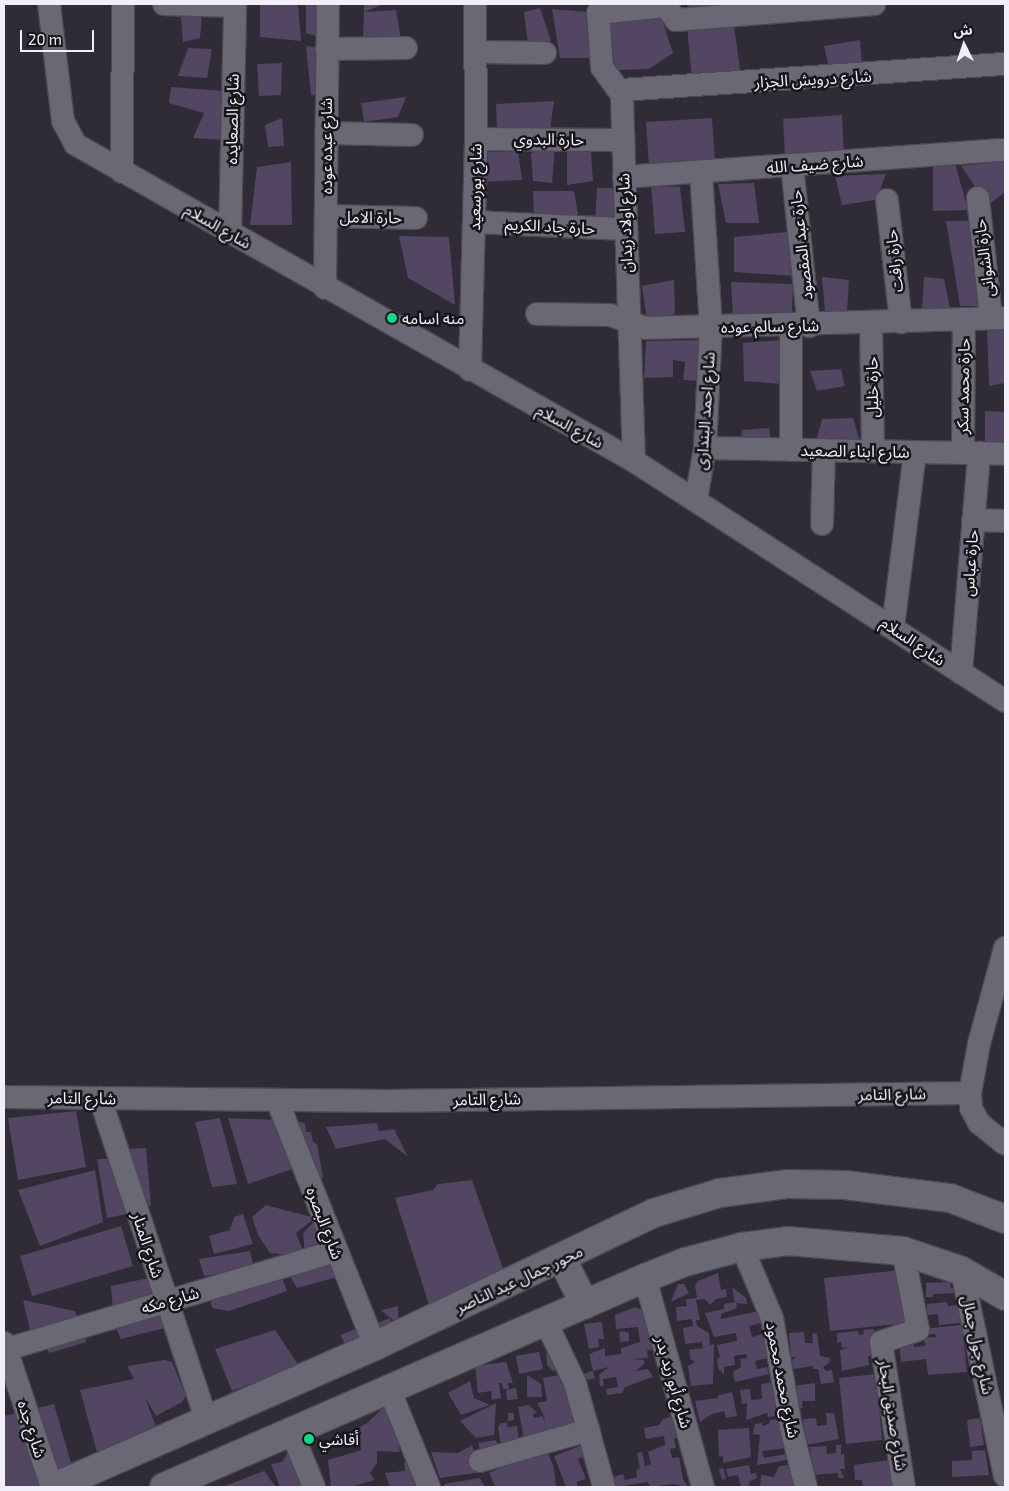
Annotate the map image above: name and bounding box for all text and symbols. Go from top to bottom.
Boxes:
scale bar [22,20,96,52]
north arrow [939,20,989,70]
text: ش [953,20,973,39]
text: 20 m [28,30,62,48]
street label: شارع درويش الجزار [754,66,872,92]
street label: شارع الصعايده [222,74,242,164]
street label: شارع عبده عوده [316,98,336,194]
street label: حارة البدوي [514,129,584,149]
street label: شارع بورسعيد [465,143,485,231]
street label: شارع ضيف الله [766,151,864,177]
street label: شارع اولاد زيدان [614,173,636,273]
street label: حارة عبد المقصود [786,189,816,301]
street label: شارع السلام [181,199,255,253]
street label: حارة الامل [340,207,402,227]
street label: حارة جاد الكريم [504,214,596,238]
street label: حارة الشوانى [970,218,998,298]
street label: حارة رافت [881,229,907,293]
place label: منه اسامه [402,308,464,328]
marker: منه اسامه [386,312,398,324]
street label: شارع سالم عوده [721,316,819,336]
street label: حارة محمد سكر [953,338,973,434]
street label: شارع احمد البندارى [691,351,719,471]
street label: حارة خليل [862,356,882,418]
street label: شارع السلام [533,400,607,452]
street label: شارع ابناء الصعيد [800,440,910,462]
street label: حارة عباس [958,529,982,597]
street label: شارع السلام [877,612,949,670]
street label: شارع التامر [858,1084,926,1104]
street label: شارع التامر [48,1088,116,1108]
street label: شارع التامر [453,1089,521,1109]
street label: شارع البصره [302,1184,348,1262]
street label: شارع المنار [128,1210,168,1280]
street label: محور جمال عبد الناصر [452,1241,586,1317]
street label: شارع مكه [139,1283,201,1317]
street label: شارع جول جمال [958,1294,998,1396]
street label: شارع محمد محمود [762,1320,804,1440]
street label: شارع أبو زيد بدر [652,1334,696,1430]
street label: شارع صديق البحار [875,1358,911,1472]
street label: شارع جده [14,1398,50,1460]
place label: أقاشي [319,1429,359,1449]
marker: أقاشي [303,1433,315,1445]

